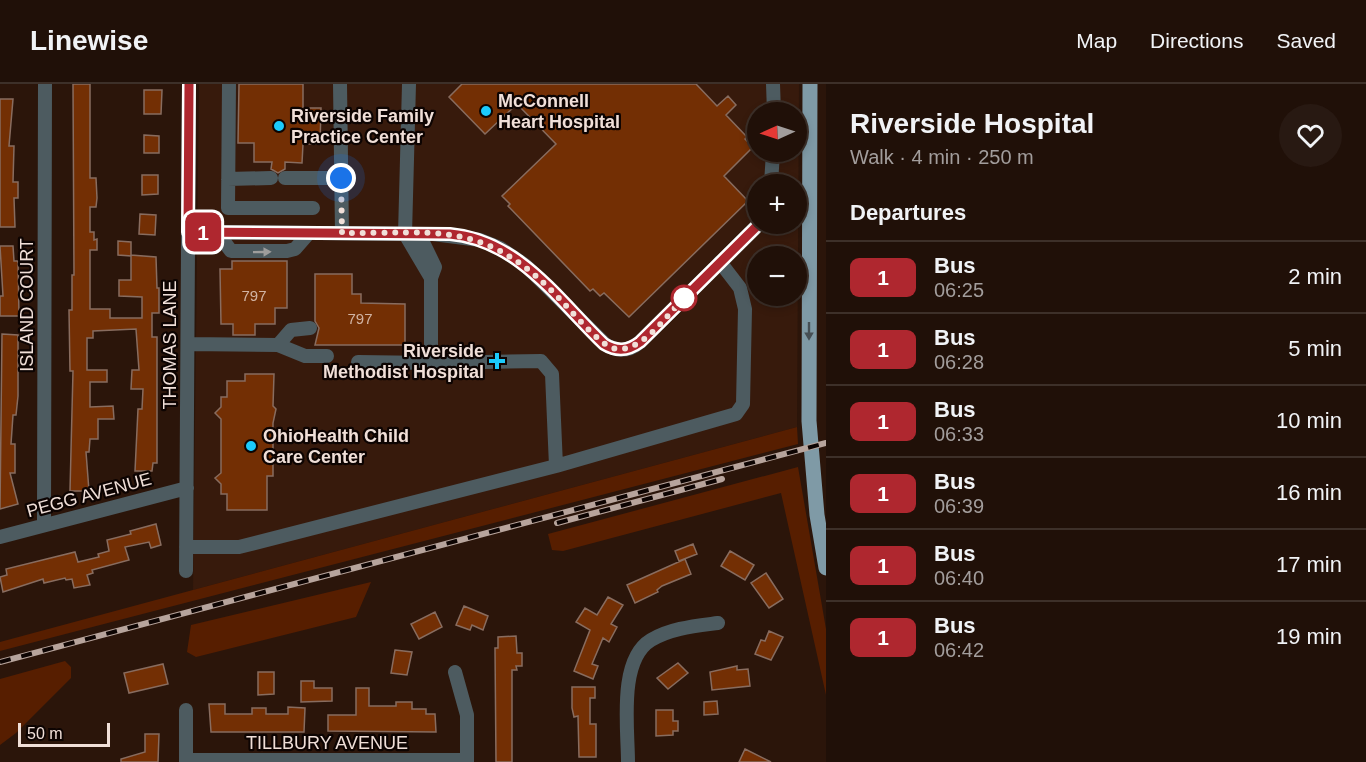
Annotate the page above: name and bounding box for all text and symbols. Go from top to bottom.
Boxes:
text: Linewise [30,25,148,56]
text: Map [1076,29,1117,52]
text: Directions [1150,29,1243,52]
text: Saved [1276,29,1336,52]
place label: McConnell Heart Hospital [498,91,620,132]
north arrow [747,102,807,162]
map controls [747,102,807,306]
marker: McConnell Heart Hospital [479,104,493,118]
button: heart [1279,104,1342,167]
place label: Riverside Family Practice Center [291,106,434,147]
text: Riverside Hospital [850,108,1094,139]
marker: Riverside Family Practice Center [272,119,286,133]
text: Walk · 4 min · 250 m [850,146,1034,168]
your location [326,163,356,193]
button: + [747,174,807,234]
text: Departures [850,200,966,225]
line badge: 1 [184,212,222,252]
text: 1 [197,221,209,244]
street label: ISLAND COURT [17,238,37,372]
button: − [747,246,807,306]
one-way arrow [252,247,271,257]
text: Bus [934,253,976,278]
text: 2 min [1288,264,1342,289]
text: 1 [877,266,889,289]
text: 06:25 [934,279,984,301]
street label: THOMAS LANE [160,280,180,410]
unlabelled marker [671,285,697,311]
house number: 797 [241,287,267,304]
house number: 797 [347,310,373,327]
one-way arrow [804,322,814,341]
text: Bus [934,325,976,350]
text: 5 min [1288,336,1342,361]
text: 1 [877,338,889,361]
place label: Riverside Methodist Hospital [323,341,484,382]
text: 06:28 [934,351,984,373]
marker: Riverside Methodist Hospital [488,352,506,370]
text: Bus [934,397,976,422]
text: 10 min [1276,408,1342,433]
text: 1 [877,410,889,433]
text: 06:33 [934,423,984,445]
place label: OhioHealth Child Care Center [263,426,409,467]
marker: OhioHealth Child Care Center [244,439,258,453]
street label: PEGG AVENUE [24,469,154,521]
text: Bus [934,469,976,494]
text: 16 min [1276,480,1342,505]
text: 1 [877,482,889,505]
text: 06:39 [934,495,984,517]
text: Bus [934,541,976,566]
text: 17 min [1276,552,1342,577]
text: 1 [877,554,889,577]
text: 06:40 [934,567,984,589]
text: Bus [934,613,976,638]
text: 19 min [1276,624,1342,649]
text: 1 [877,626,889,649]
text: 06:42 [934,639,984,661]
scale bar [18,720,110,748]
text: 50 m [27,725,63,742]
street label: TILLBURY AVENUE [246,733,408,753]

